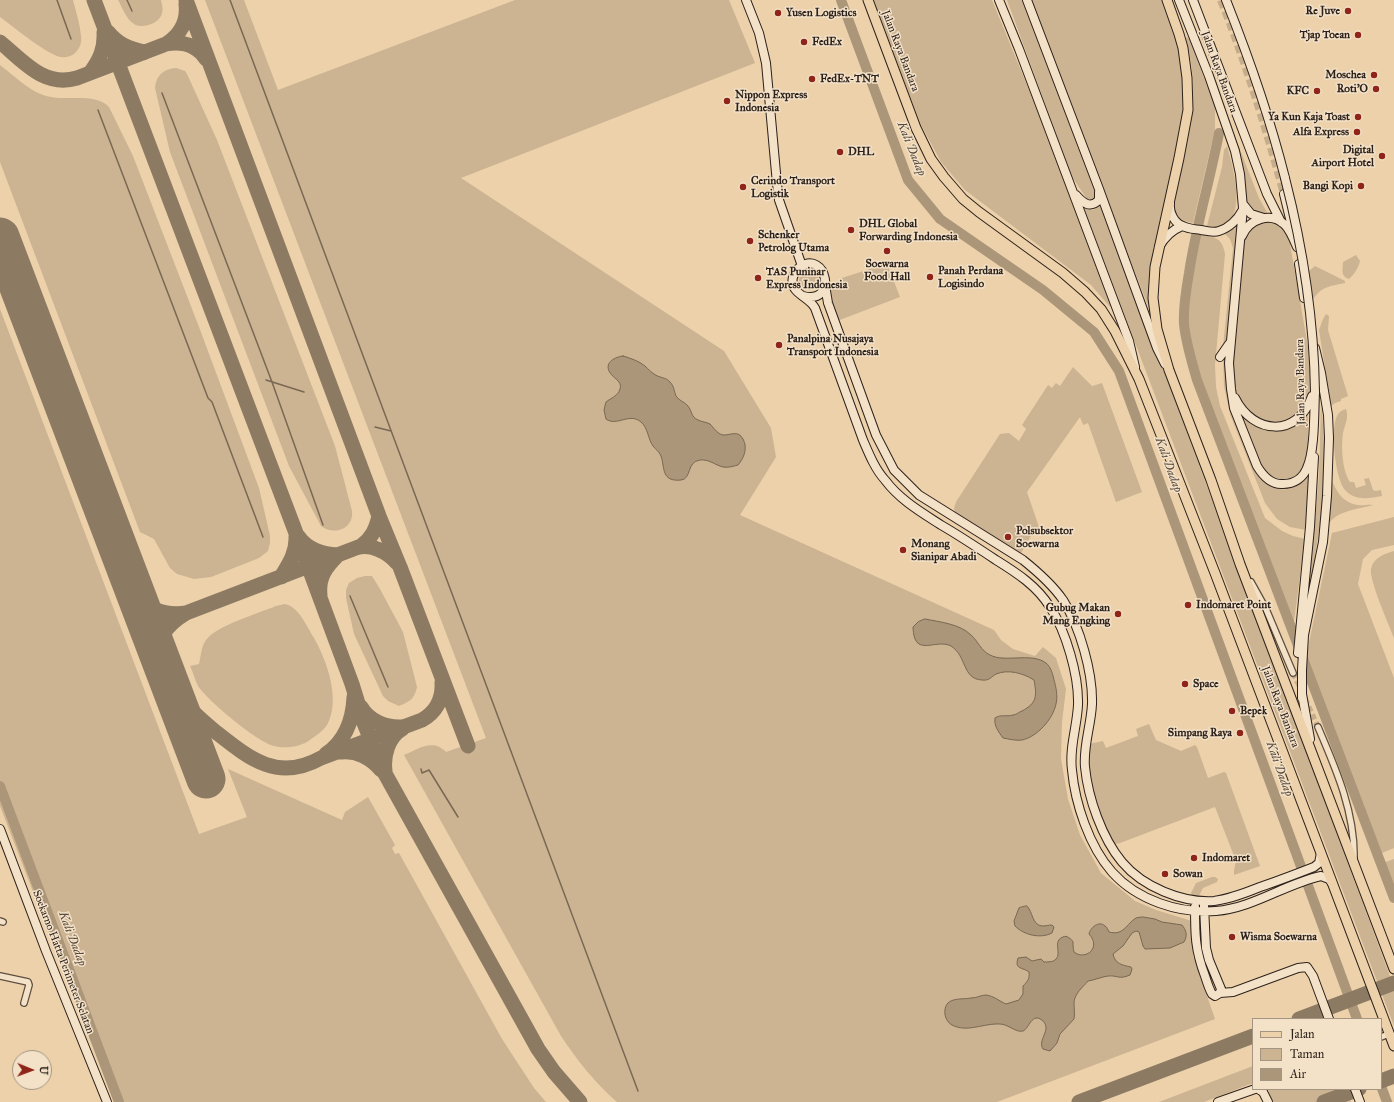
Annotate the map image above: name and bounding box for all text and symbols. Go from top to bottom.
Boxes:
place label: Re Juve [1306,4,1340,18]
place label: Yusen Logistics [786,6,856,20]
marker: Re Juve [1343,6,1353,16]
marker: Yusen Logistics [773,8,783,18]
street label: Jalan Raya Bandara [878,9,922,93]
place label: Tjap Toean [1300,28,1350,42]
street label: Jalan Raya Bandara [1198,29,1240,115]
marker: Tjap Toean [1353,30,1363,40]
place label: FedEx [812,35,842,49]
marker: FedEx [799,37,809,47]
place label: Moschea [1325,68,1366,82]
marker: Moschea [1369,70,1379,80]
place label: FedEx-TNT [820,72,879,86]
marker: FedEx-TNT [807,74,817,84]
place label: Roti'O [1337,82,1368,96]
place label: KFC [1287,84,1309,98]
marker: Roti'O [1371,84,1381,94]
marker: KFC [1312,86,1322,96]
place label: Nippon Express Indonesia [735,88,807,114]
marker: Nippon Express Indonesia [722,96,732,106]
place label: Ya Kun Kaja Toast [1268,110,1350,124]
marker: Ya Kun Kaja Toast [1353,112,1363,122]
water label: Kali Dadap [894,120,928,178]
place label: Alfa Express [1293,125,1349,139]
marker: Alfa Express [1352,127,1362,137]
place label: Digital Airport Hotel [1312,143,1374,169]
place label: DHL [848,145,874,159]
marker: DHL [835,147,845,157]
marker: Digital Airport Hotel [1377,151,1387,161]
place label: Cerindo Transport Logistik [751,174,835,200]
place label: Bangi Kopi [1303,179,1353,193]
marker: Bangi Kopi [1356,181,1366,191]
marker: Cerindo Transport Logistik [738,182,748,192]
place label: DHL Global Forwarding Indonesia [859,217,958,243]
marker: DHL Global Forwarding Indonesia [846,225,856,235]
place label: Schenker Petrolog Utama [758,228,829,254]
marker: Schenker Petrolog Utama [745,236,755,246]
marker: Soewarna Food Hall [882,246,892,256]
place label: Soewarna Food Hall [864,257,910,283]
place label: Panah Perdana Logisindo [938,264,1003,290]
place label: TAS Puninar Express Indonesia [766,265,847,291]
marker: Panah Perdana Logisindo [925,272,935,282]
marker: TAS Puninar Express Indonesia [753,273,763,283]
place label: Panalpina Nusajaya Transport Indonesia [787,332,879,358]
street label: Jalan Raya Bandara [1294,339,1308,425]
marker: Panalpina Nusajaya Transport Indonesia [774,340,784,350]
water label: Kali Dadap [1151,436,1185,494]
place label: Polsubsektor Soewarna [1016,524,1073,550]
marker: Polsubsektor Soewarna [1003,532,1013,542]
place label: Monang Sianipar Abadi [911,537,977,563]
marker: Monang Sianipar Abadi [898,545,908,555]
place label: Indomaret Point [1196,598,1271,612]
marker: Indomaret Point [1183,600,1193,610]
place label: Gubug Makan Mang Engking [1042,601,1110,627]
marker: Gubug Makan Mang Engking [1113,609,1123,619]
street label: Jalan Raya Bandara [1258,665,1302,749]
place label: Space [1193,677,1219,691]
marker: Space [1180,679,1190,689]
place label: Bepek [1240,704,1267,718]
marker: Bepek [1227,706,1237,716]
place label: Simpang Raya [1168,726,1232,740]
marker: Simpang Raya [1235,728,1245,738]
water label: Kali Dadap [1262,740,1296,798]
place label: Indomaret [1202,851,1250,865]
marker: Indomaret [1189,853,1199,863]
place label: Sowan [1173,867,1203,881]
marker: Sowan [1160,869,1170,879]
street label: Soekarno Hatta Perimeter Selatan [29,888,97,1036]
water label: Kali Dadap [55,910,89,968]
place label: Wisma Soewarna [1240,930,1317,944]
marker: Wisma Soewarna [1227,932,1237,942]
legend [1252,1018,1382,1090]
text: Jalan [1290,1027,1314,1041]
text: Taman [1290,1047,1324,1061]
north arrow [12,1050,52,1090]
text: U [37,1066,50,1075]
text: Air [1290,1067,1306,1081]

